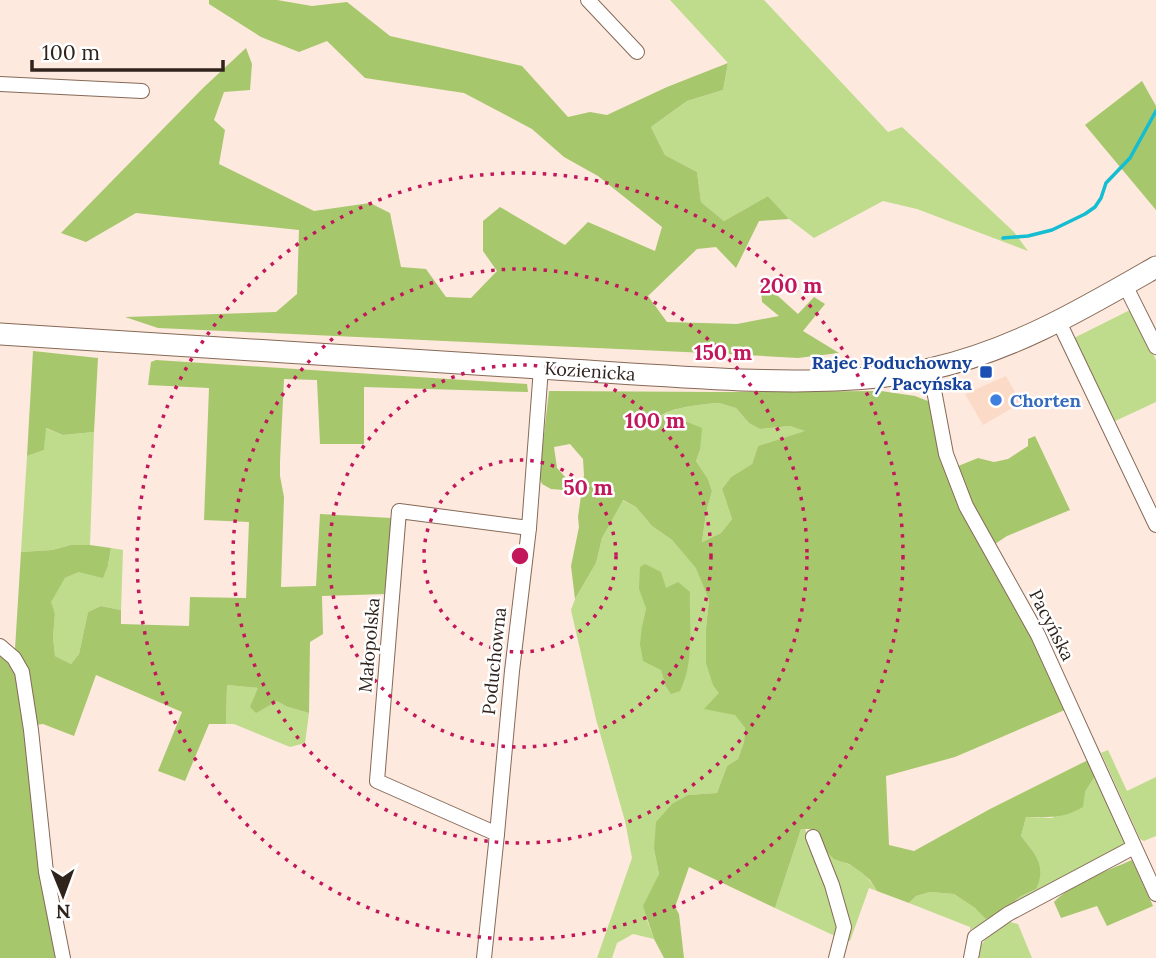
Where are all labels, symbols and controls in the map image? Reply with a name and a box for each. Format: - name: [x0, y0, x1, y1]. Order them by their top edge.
- scale bar: [32, 28, 222, 72]
- text: 100 m: [42, 39, 100, 66]
- text: 200 m: [760, 272, 822, 299]
- text: 150 m: [694, 339, 752, 366]
- place label: Rajec Poduchowny / Pacyńska: [812, 351, 973, 395]
- street label: Kozienicka: [544, 356, 636, 386]
- marker: Rajec Poduchowny / Pacyńska: [978, 364, 994, 380]
- place label: Chorten: [1010, 389, 1082, 412]
- marker: Chorten: [988, 392, 1004, 408]
- text: 100 m: [625, 407, 685, 434]
- text: 50 m: [563, 474, 613, 501]
- centre of rings: [508, 544, 532, 568]
- street label: Pacyńska: [1024, 585, 1080, 665]
- street label: Małopolska: [353, 597, 385, 693]
- street label: Poduchowna: [477, 606, 511, 716]
- north arrow: [28, 860, 98, 930]
- text: N: [55, 900, 71, 924]

